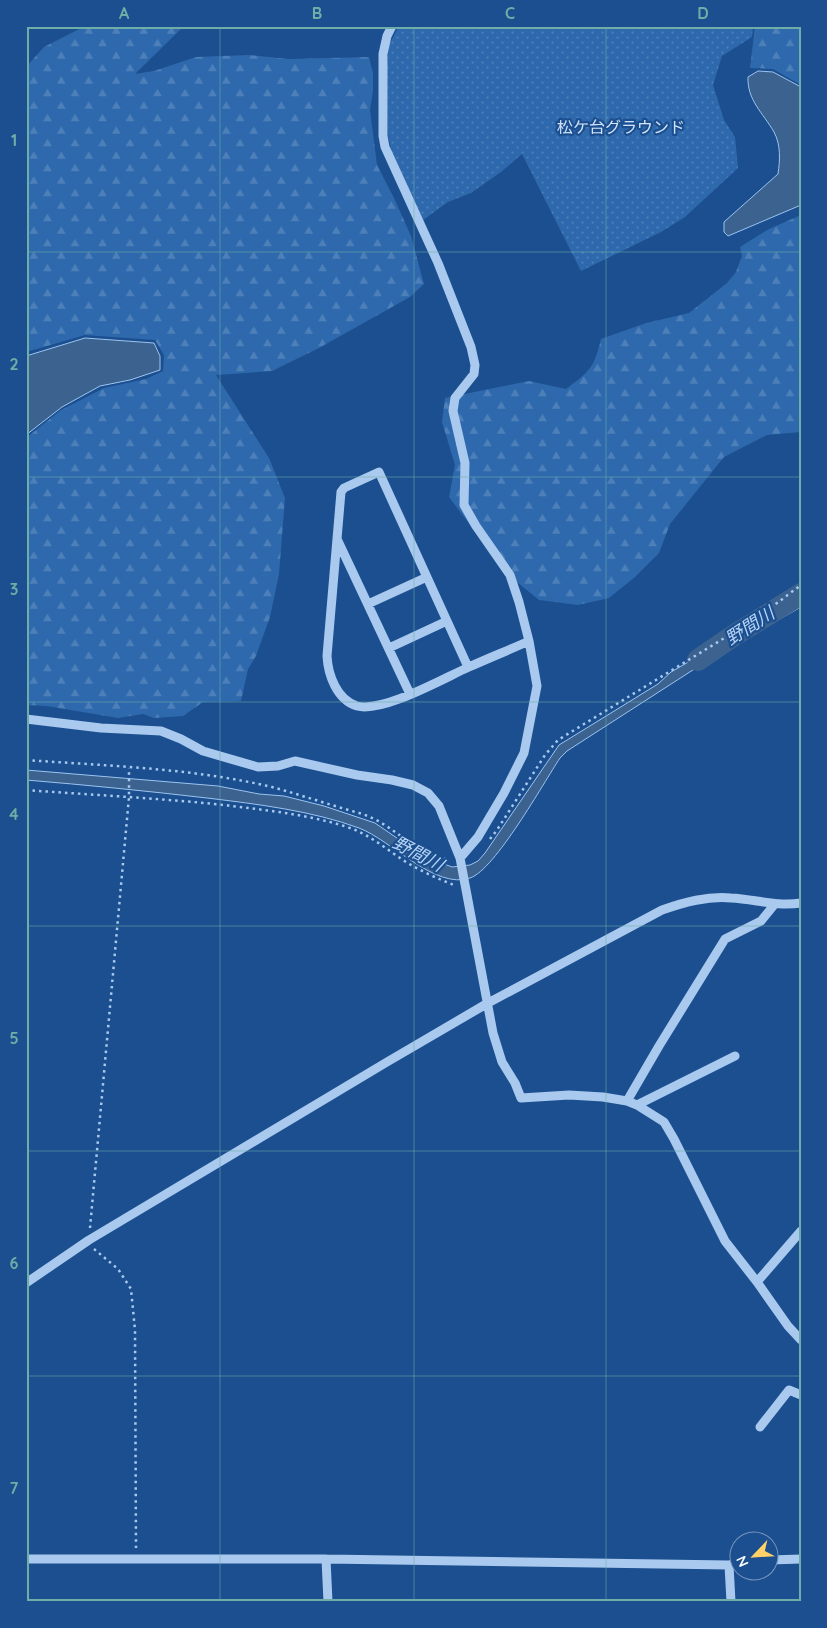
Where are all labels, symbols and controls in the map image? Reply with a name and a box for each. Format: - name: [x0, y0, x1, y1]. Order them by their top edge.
- text: A: [119, 3, 130, 23]
- text: B: [312, 3, 322, 23]
- text: C: [505, 3, 515, 23]
- text: D: [697, 3, 709, 23]
- park label: 松ケ台グラウンド: [557, 117, 685, 137]
- text: 1: [11, 130, 17, 150]
- text: 2: [9, 354, 19, 374]
- text: 3: [10, 579, 18, 599]
- water label: 野間川: [721, 600, 780, 650]
- text: 4: [9, 804, 19, 824]
- water label: 野間川: [389, 831, 449, 877]
- text: 5: [9, 1028, 19, 1048]
- text: 6: [10, 1253, 19, 1273]
- text: 7: [10, 1478, 19, 1498]
- north arrow: [730, 1530, 780, 1580]
- text: N: [732, 1553, 753, 1570]

